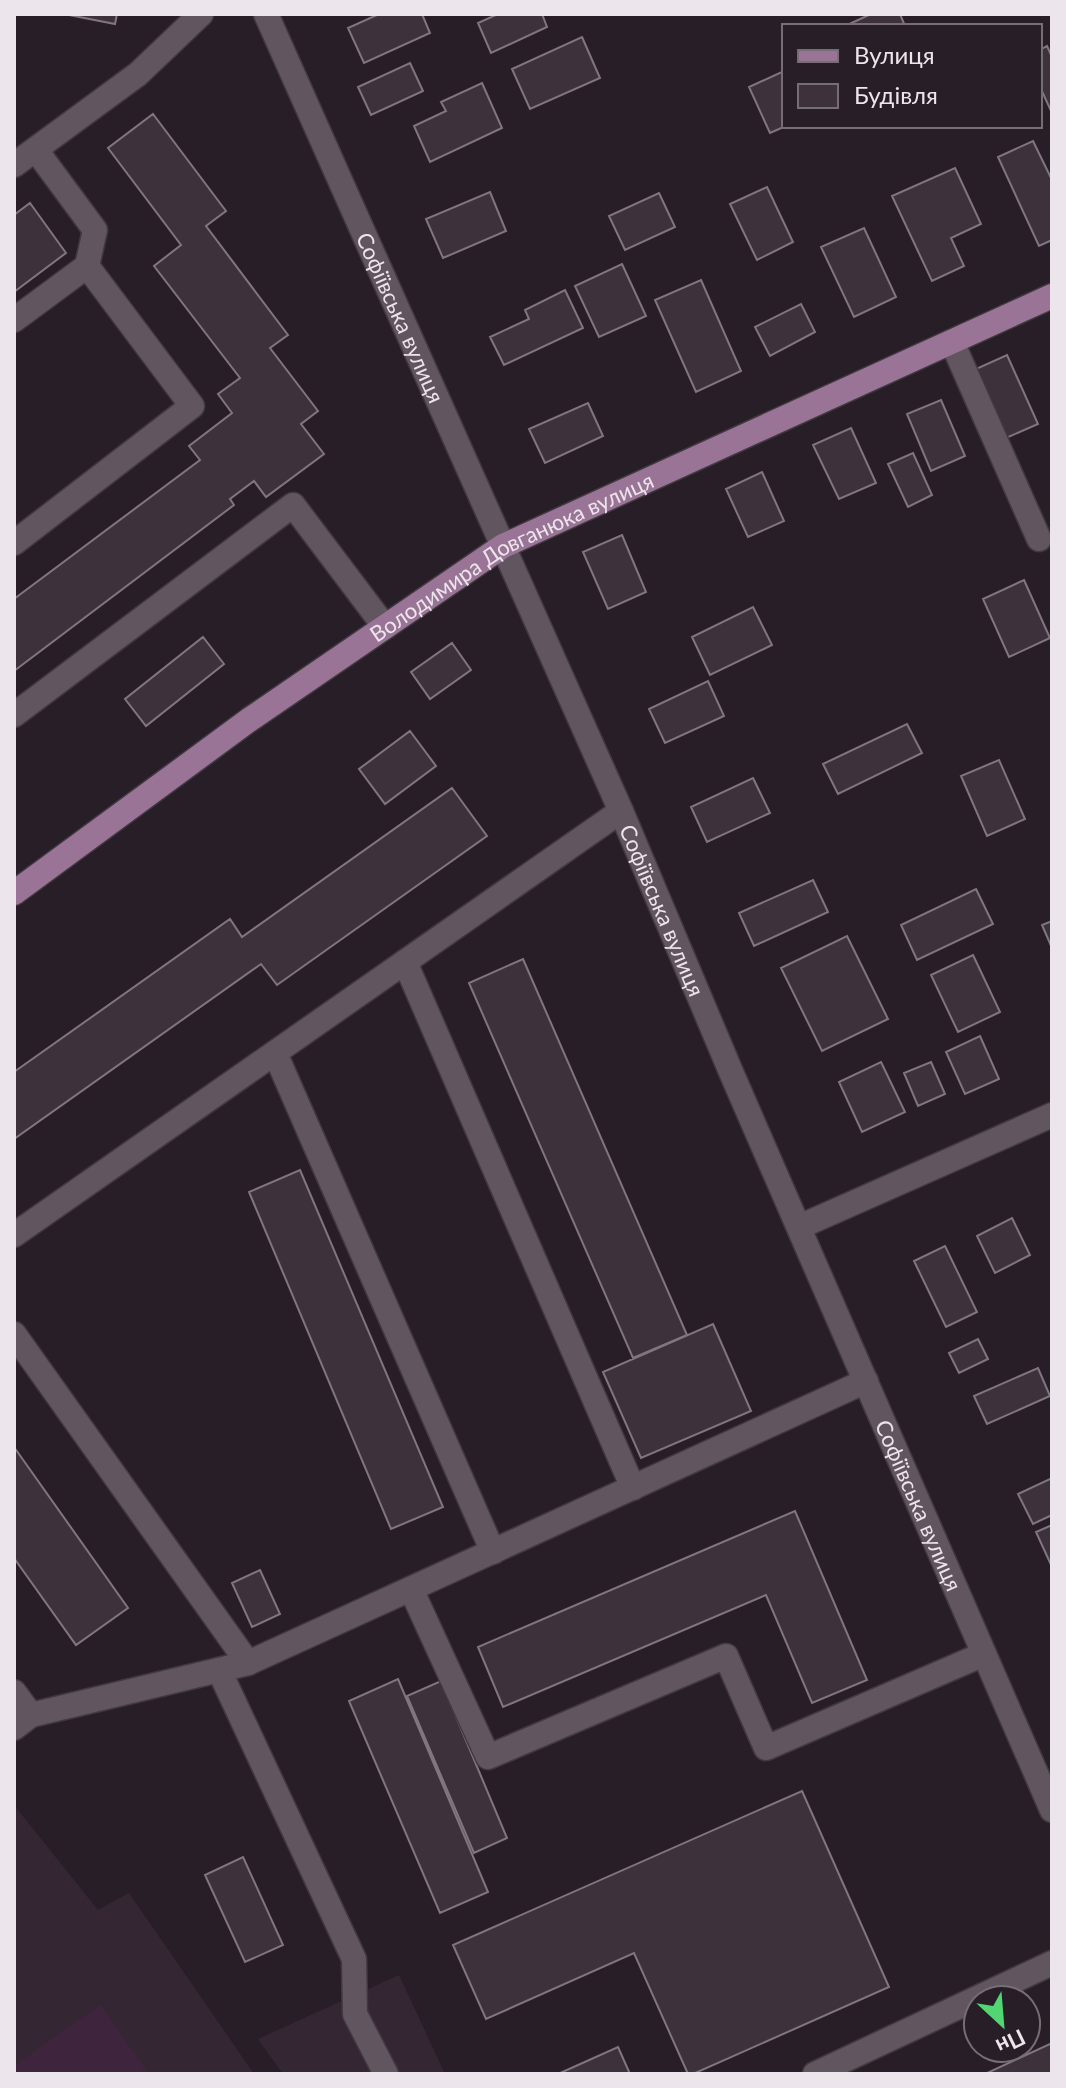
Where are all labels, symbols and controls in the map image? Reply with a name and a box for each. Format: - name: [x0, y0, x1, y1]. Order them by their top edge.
- legend: [782, 24, 1042, 128]
- text: Вулиця: [854, 40, 935, 69]
- text: Будівля: [854, 80, 938, 109]
- street label: Софіївська вулиця: [351, 228, 451, 407]
- street label: Володимира Довганюка вулиця: [364, 466, 658, 647]
- street label: Софіївська вулиця: [615, 820, 711, 1000]
- street label: Софіївська вулиця: [870, 1415, 968, 1595]
- north arrow: [962, 1984, 1042, 2064]
- text: Пн: [992, 2024, 1030, 2061]

